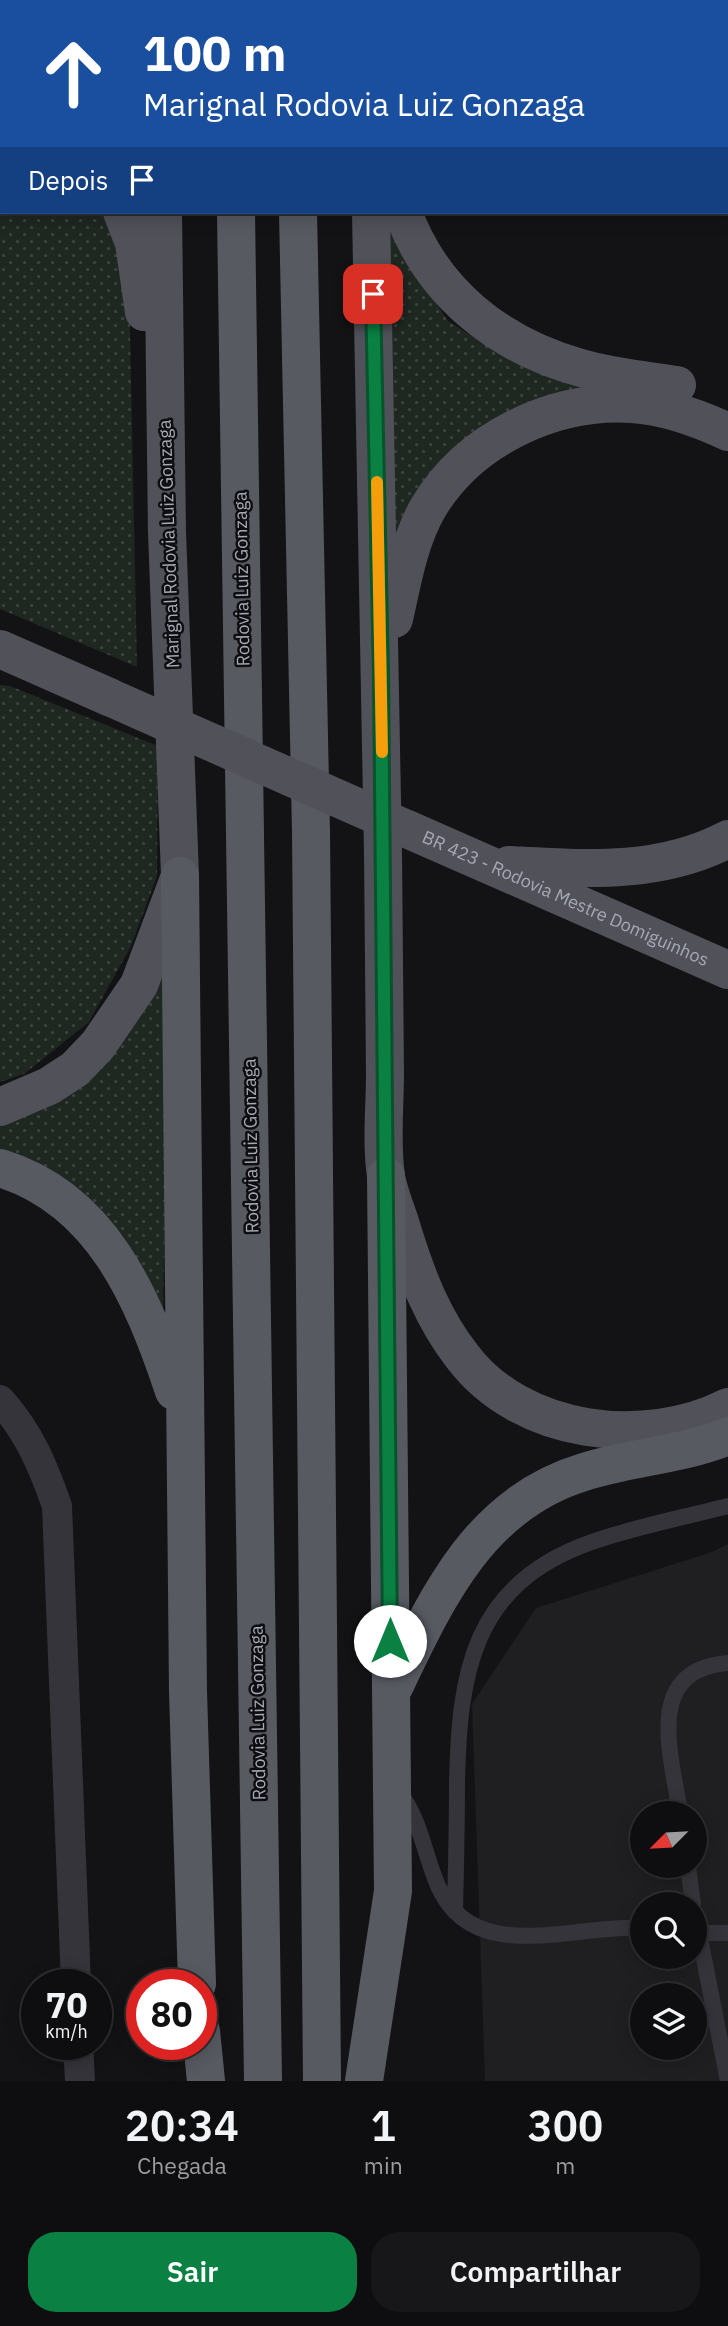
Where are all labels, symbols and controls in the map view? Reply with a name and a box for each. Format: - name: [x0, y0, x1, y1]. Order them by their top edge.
- text: 100 m: [143, 21, 287, 84]
- icon: ahead: [28, 28, 119, 119]
- text: Marignal Rodovia Luiz Gonzaga: [143, 83, 585, 125]
- icon: arrive: [123, 161, 161, 199]
- text: Depois: [28, 163, 109, 197]
- pin: [343, 264, 403, 324]
- icon: arrive: [354, 275, 392, 313]
- street label: Marignal Rodovia Luiz Gonzaga: [153, 419, 184, 669]
- street label: Rodovia Luiz Gonzaga: [228, 491, 255, 667]
- street label: BR 423 - Rodovia Mestre Domiguinhos: [419, 825, 712, 971]
- street label: Rodovia Luiz Gonzaga: [237, 1058, 264, 1234]
- position arrow: [353, 1604, 427, 1678]
- street label: Rodovia Luiz Gonzaga: [244, 1625, 271, 1801]
- north arrow: [630, 1801, 707, 1878]
- map controls: [630, 1801, 707, 2060]
- button: search: [630, 1892, 707, 1969]
- speed limit sign: 80: [126, 1969, 217, 2060]
- text: 70: [45, 1982, 88, 2028]
- button: layers: [630, 1983, 707, 2060]
- text: km/h: [45, 2020, 88, 2043]
- text: 20:34: [125, 2098, 239, 2153]
- text: 1: [371, 2098, 396, 2153]
- text: 300: [528, 2098, 603, 2153]
- text: Chegada: [137, 2150, 227, 2180]
- text: min: [364, 2150, 403, 2180]
- text: m: [555, 2150, 575, 2180]
- button: Sair: [28, 2232, 357, 2312]
- button: Compartilhar: [371, 2232, 700, 2312]

